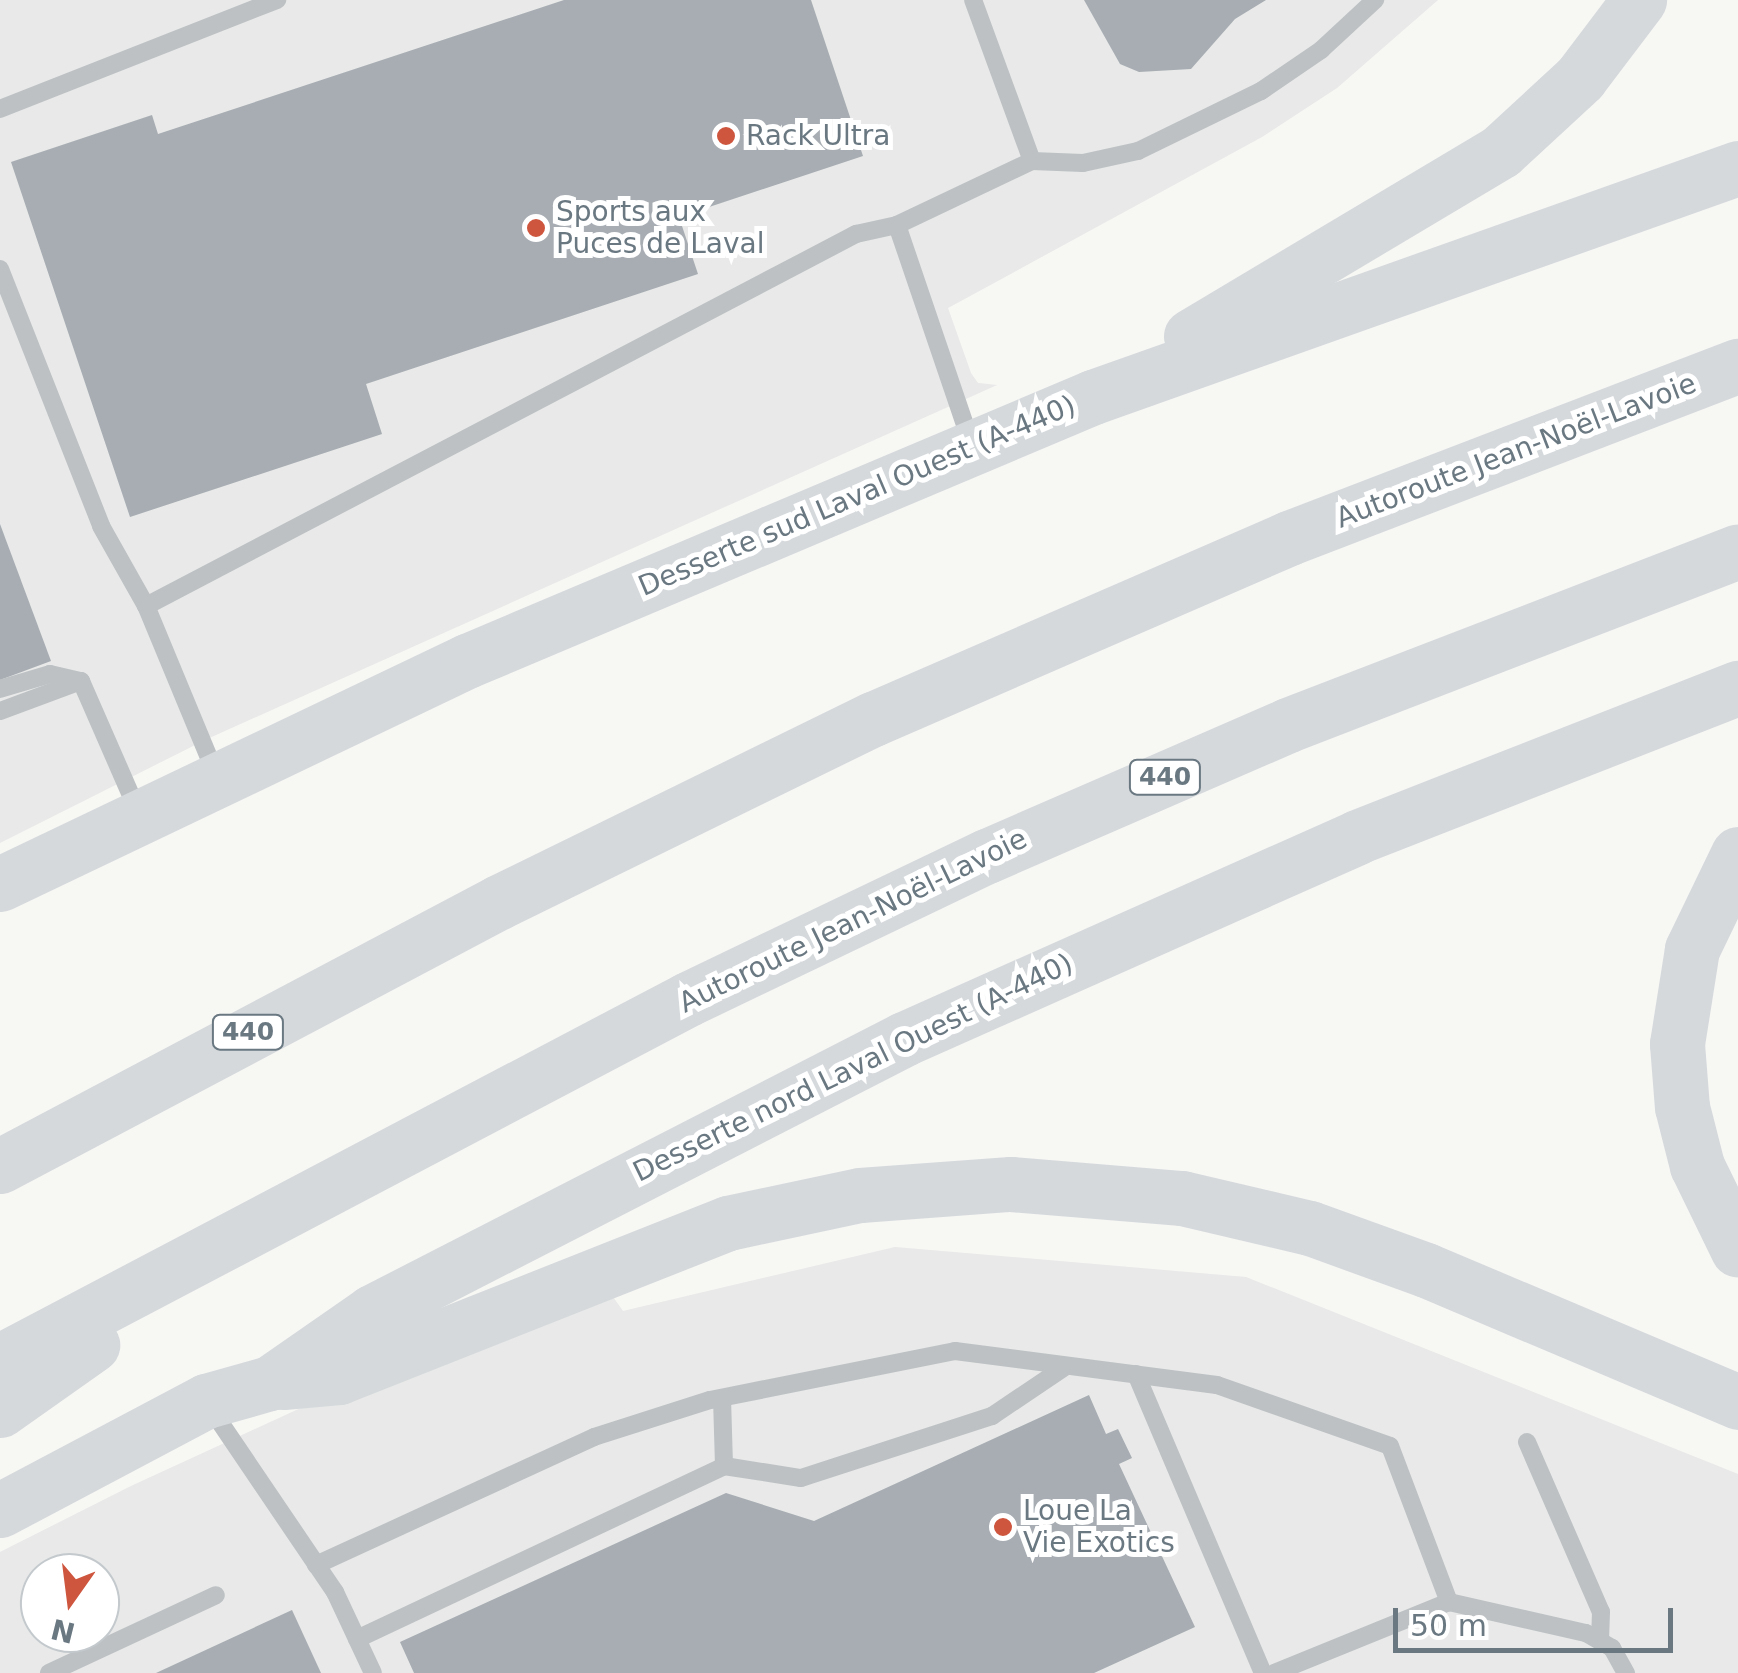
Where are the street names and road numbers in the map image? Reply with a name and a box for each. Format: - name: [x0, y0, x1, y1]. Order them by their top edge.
- street label: Autoroute Jean-Noël-Lavoie: [1331, 367, 1701, 535]
- street label: Desserte sud Laval Ouest (A-440): [633, 388, 1081, 604]
- road number: 440: [1128, 757, 1202, 797]
- street label: Autoroute Jean-Noël-Lavoie: [674, 822, 1032, 1020]
- street label: Desserte nord Laval Ouest (A-440): [628, 947, 1078, 1189]
- road number: 440: [210, 1012, 286, 1052]

